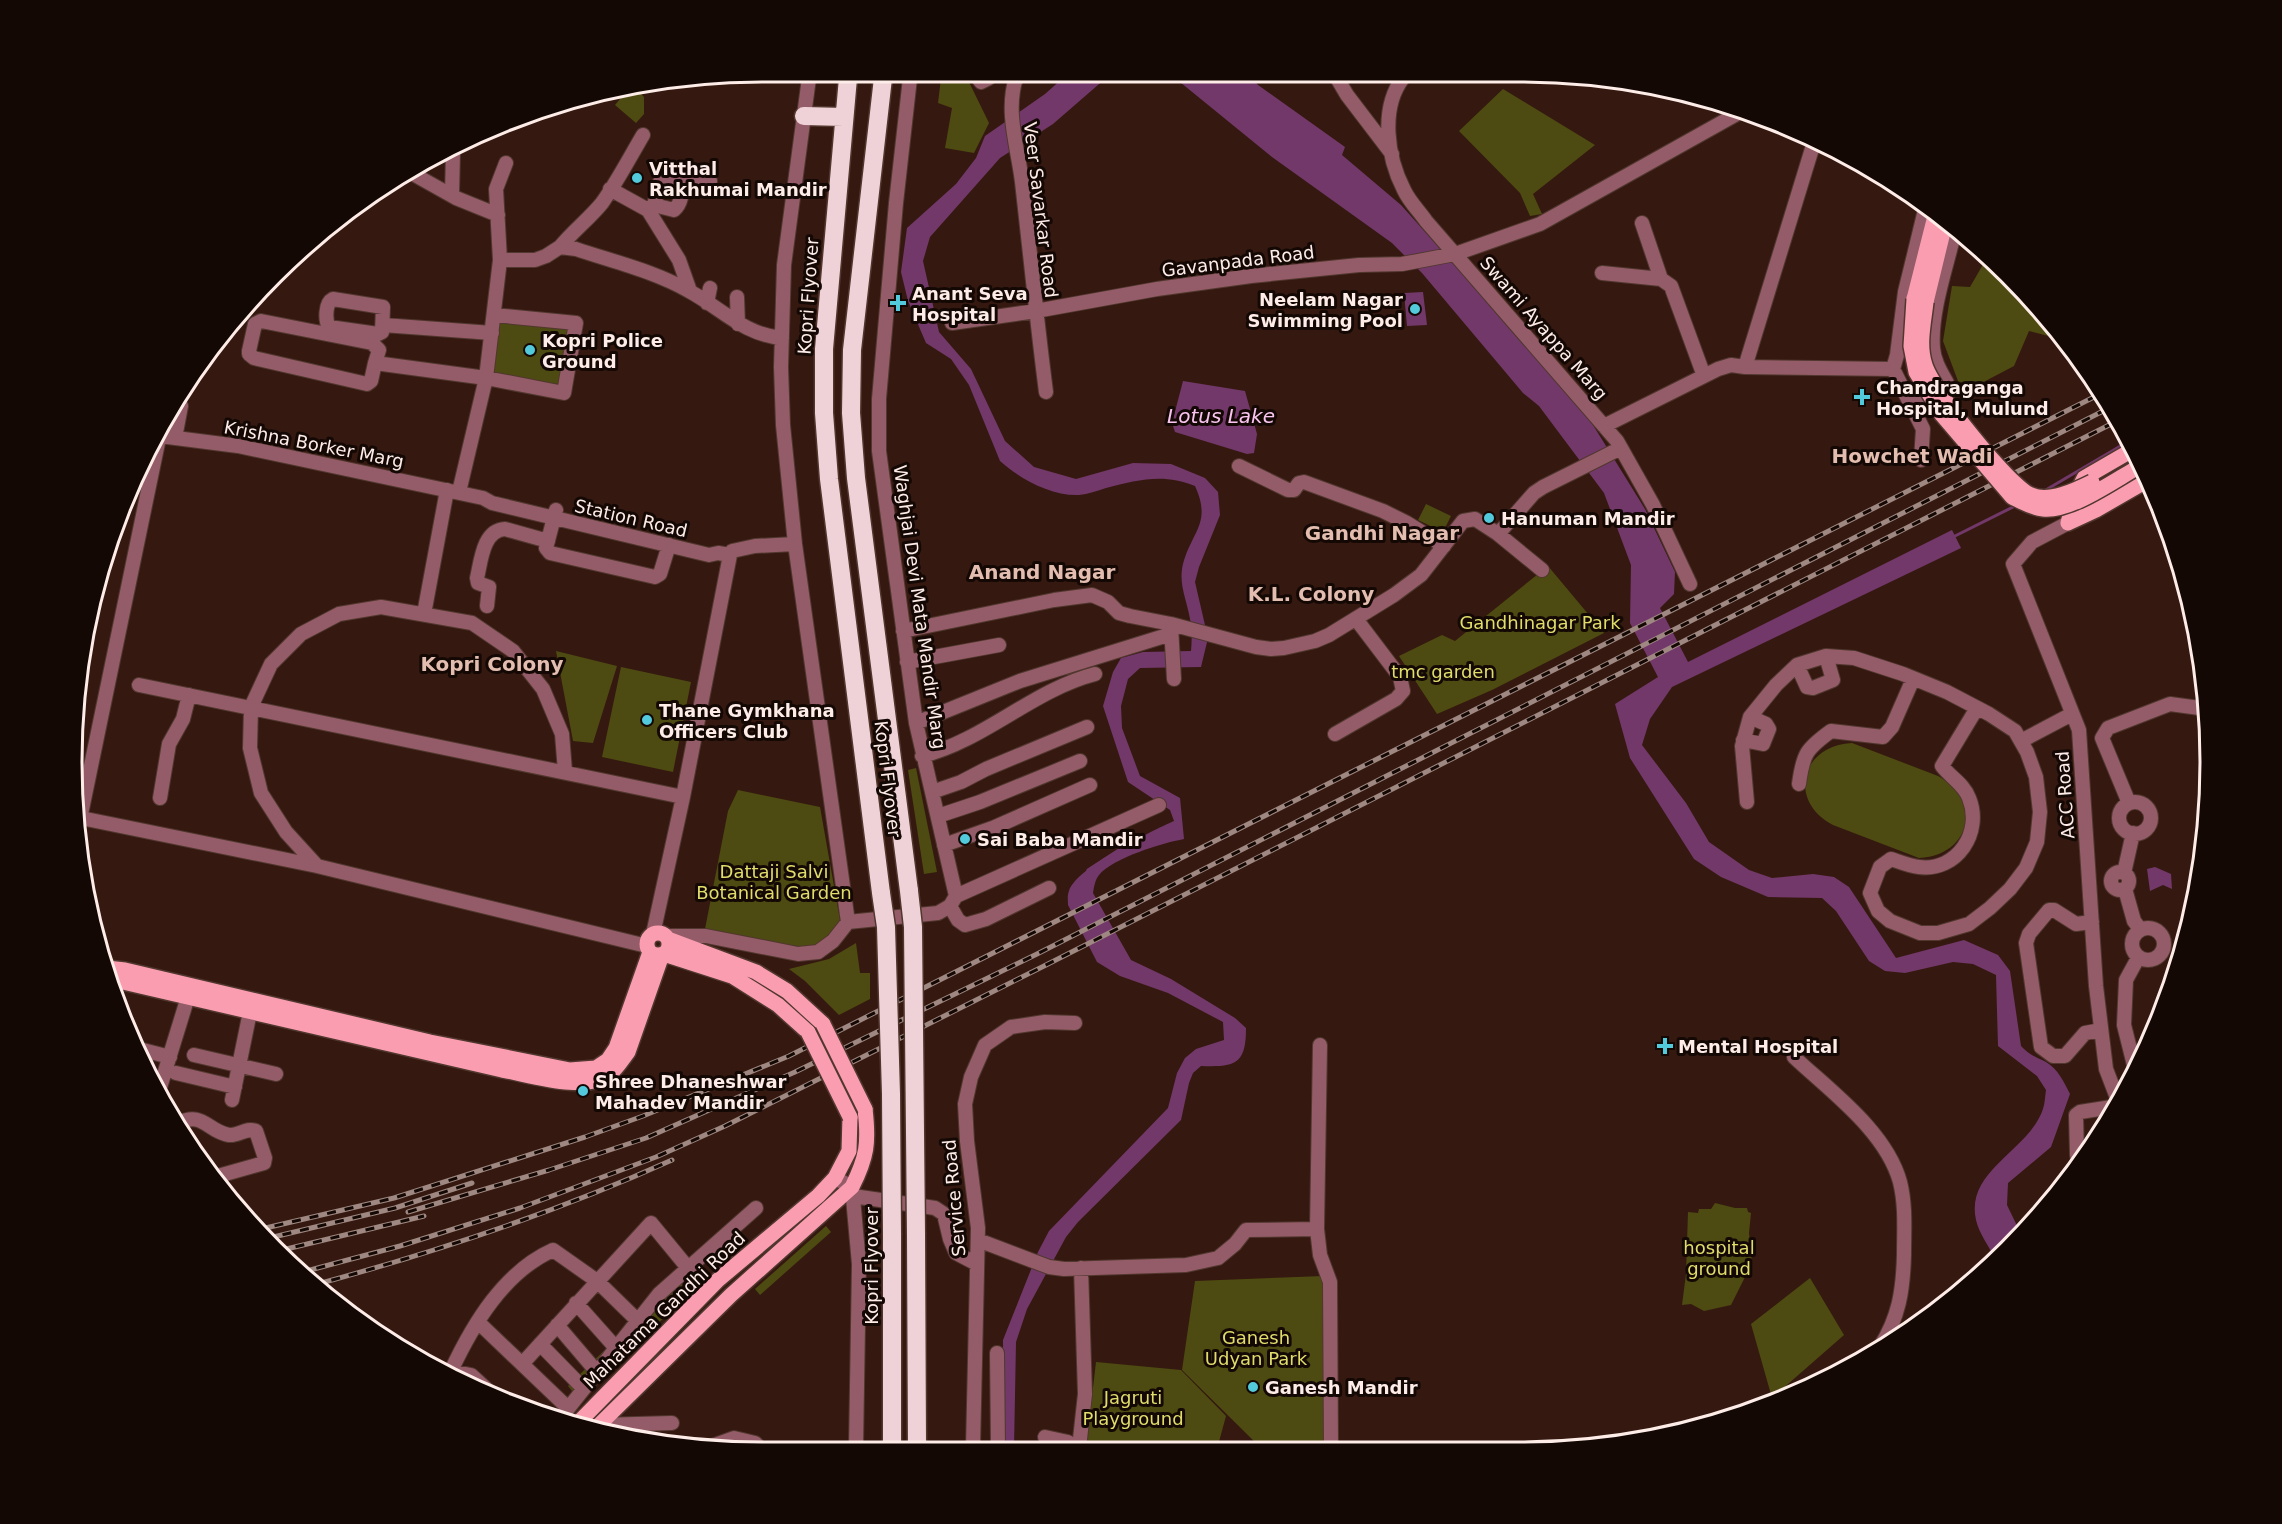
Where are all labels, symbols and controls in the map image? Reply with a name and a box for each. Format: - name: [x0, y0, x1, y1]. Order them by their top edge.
- street label: Veer Savarkar Road: [1020, 121, 1062, 299]
- place label: Vitthal Rakhumai Mandir: [649, 158, 827, 200]
- marker: Vitthal Rakhumai Mandir: [630, 171, 644, 185]
- street label: Kopri Flyover: [793, 236, 823, 355]
- street label: Gavanpada Road: [1160, 241, 1316, 281]
- street label: Swami Ayappa Marg: [1476, 252, 1612, 404]
- place label: Anant Seva Hospital: [912, 283, 1028, 325]
- place label: Neelam Nagar Swimming Pool: [1247, 289, 1403, 331]
- marker: Anant Seva Hospital: [889, 294, 907, 312]
- marker: Neelam Nagar Swimming Pool: [1408, 302, 1422, 316]
- place label: Kopri Police Ground: [542, 330, 663, 372]
- marker: Kopri Police Ground: [523, 343, 537, 357]
- place label: Chandraganga Hospital, Mulund: [1876, 377, 2049, 419]
- marker: Chandraganga Hospital, Mulund: [1853, 388, 1871, 406]
- water label: Lotus Lake: [1167, 404, 1275, 428]
- street label: Krishna Borker Marg: [222, 416, 406, 472]
- district label: Howchet Wadi: [1831, 444, 1993, 468]
- street label: Waghjai Devi Mata Mandir Marg: [890, 464, 950, 750]
- street label: Station Road: [573, 495, 689, 541]
- place label: Hanuman Mandir: [1501, 508, 1675, 529]
- marker: Hanuman Mandir: [1482, 511, 1496, 525]
- district label: Gandhi Nagar: [1305, 521, 1459, 545]
- district label: Anand Nagar: [969, 560, 1115, 584]
- district label: K.L. Colony: [1248, 582, 1374, 606]
- park label: Gandhinagar Park: [1459, 612, 1621, 633]
- district label: Kopri Colony: [420, 652, 564, 676]
- park label: tmc garden: [1391, 661, 1495, 682]
- place label: Thane Gymkhana Officers Club: [659, 700, 835, 742]
- marker: Thane Gymkhana Officers Club: [640, 713, 654, 727]
- street label: Kopri Flyover: [870, 719, 906, 839]
- street label: ACC Road: [2051, 750, 2079, 840]
- place label: Sai Baba Mandir: [977, 829, 1143, 850]
- marker: Sai Baba Mandir: [958, 832, 972, 846]
- park label: Dattaji Salvi Botanical Garden: [696, 861, 852, 903]
- place label: Mental Hospital: [1678, 1036, 1838, 1057]
- marker: Mental Hospital: [1656, 1037, 1674, 1055]
- place label: Shree Dhaneshwar Mahadev Mandir: [595, 1071, 787, 1113]
- marker: Shree Dhaneshwar Mahadev Mandir: [576, 1084, 590, 1098]
- street label: Service Road: [938, 1139, 970, 1257]
- street label: Kopri Flyover: [861, 1207, 882, 1325]
- street label: Mahatama Gandhi Road: [579, 1227, 749, 1393]
- park label: hospital ground: [1683, 1237, 1755, 1279]
- park label: Ganesh Udyan Park: [1205, 1327, 1308, 1369]
- place label: Ganesh Mandir: [1265, 1377, 1418, 1398]
- marker: Ganesh Mandir: [1246, 1380, 1260, 1394]
- park label: Jagruti Playground: [1082, 1387, 1184, 1429]

